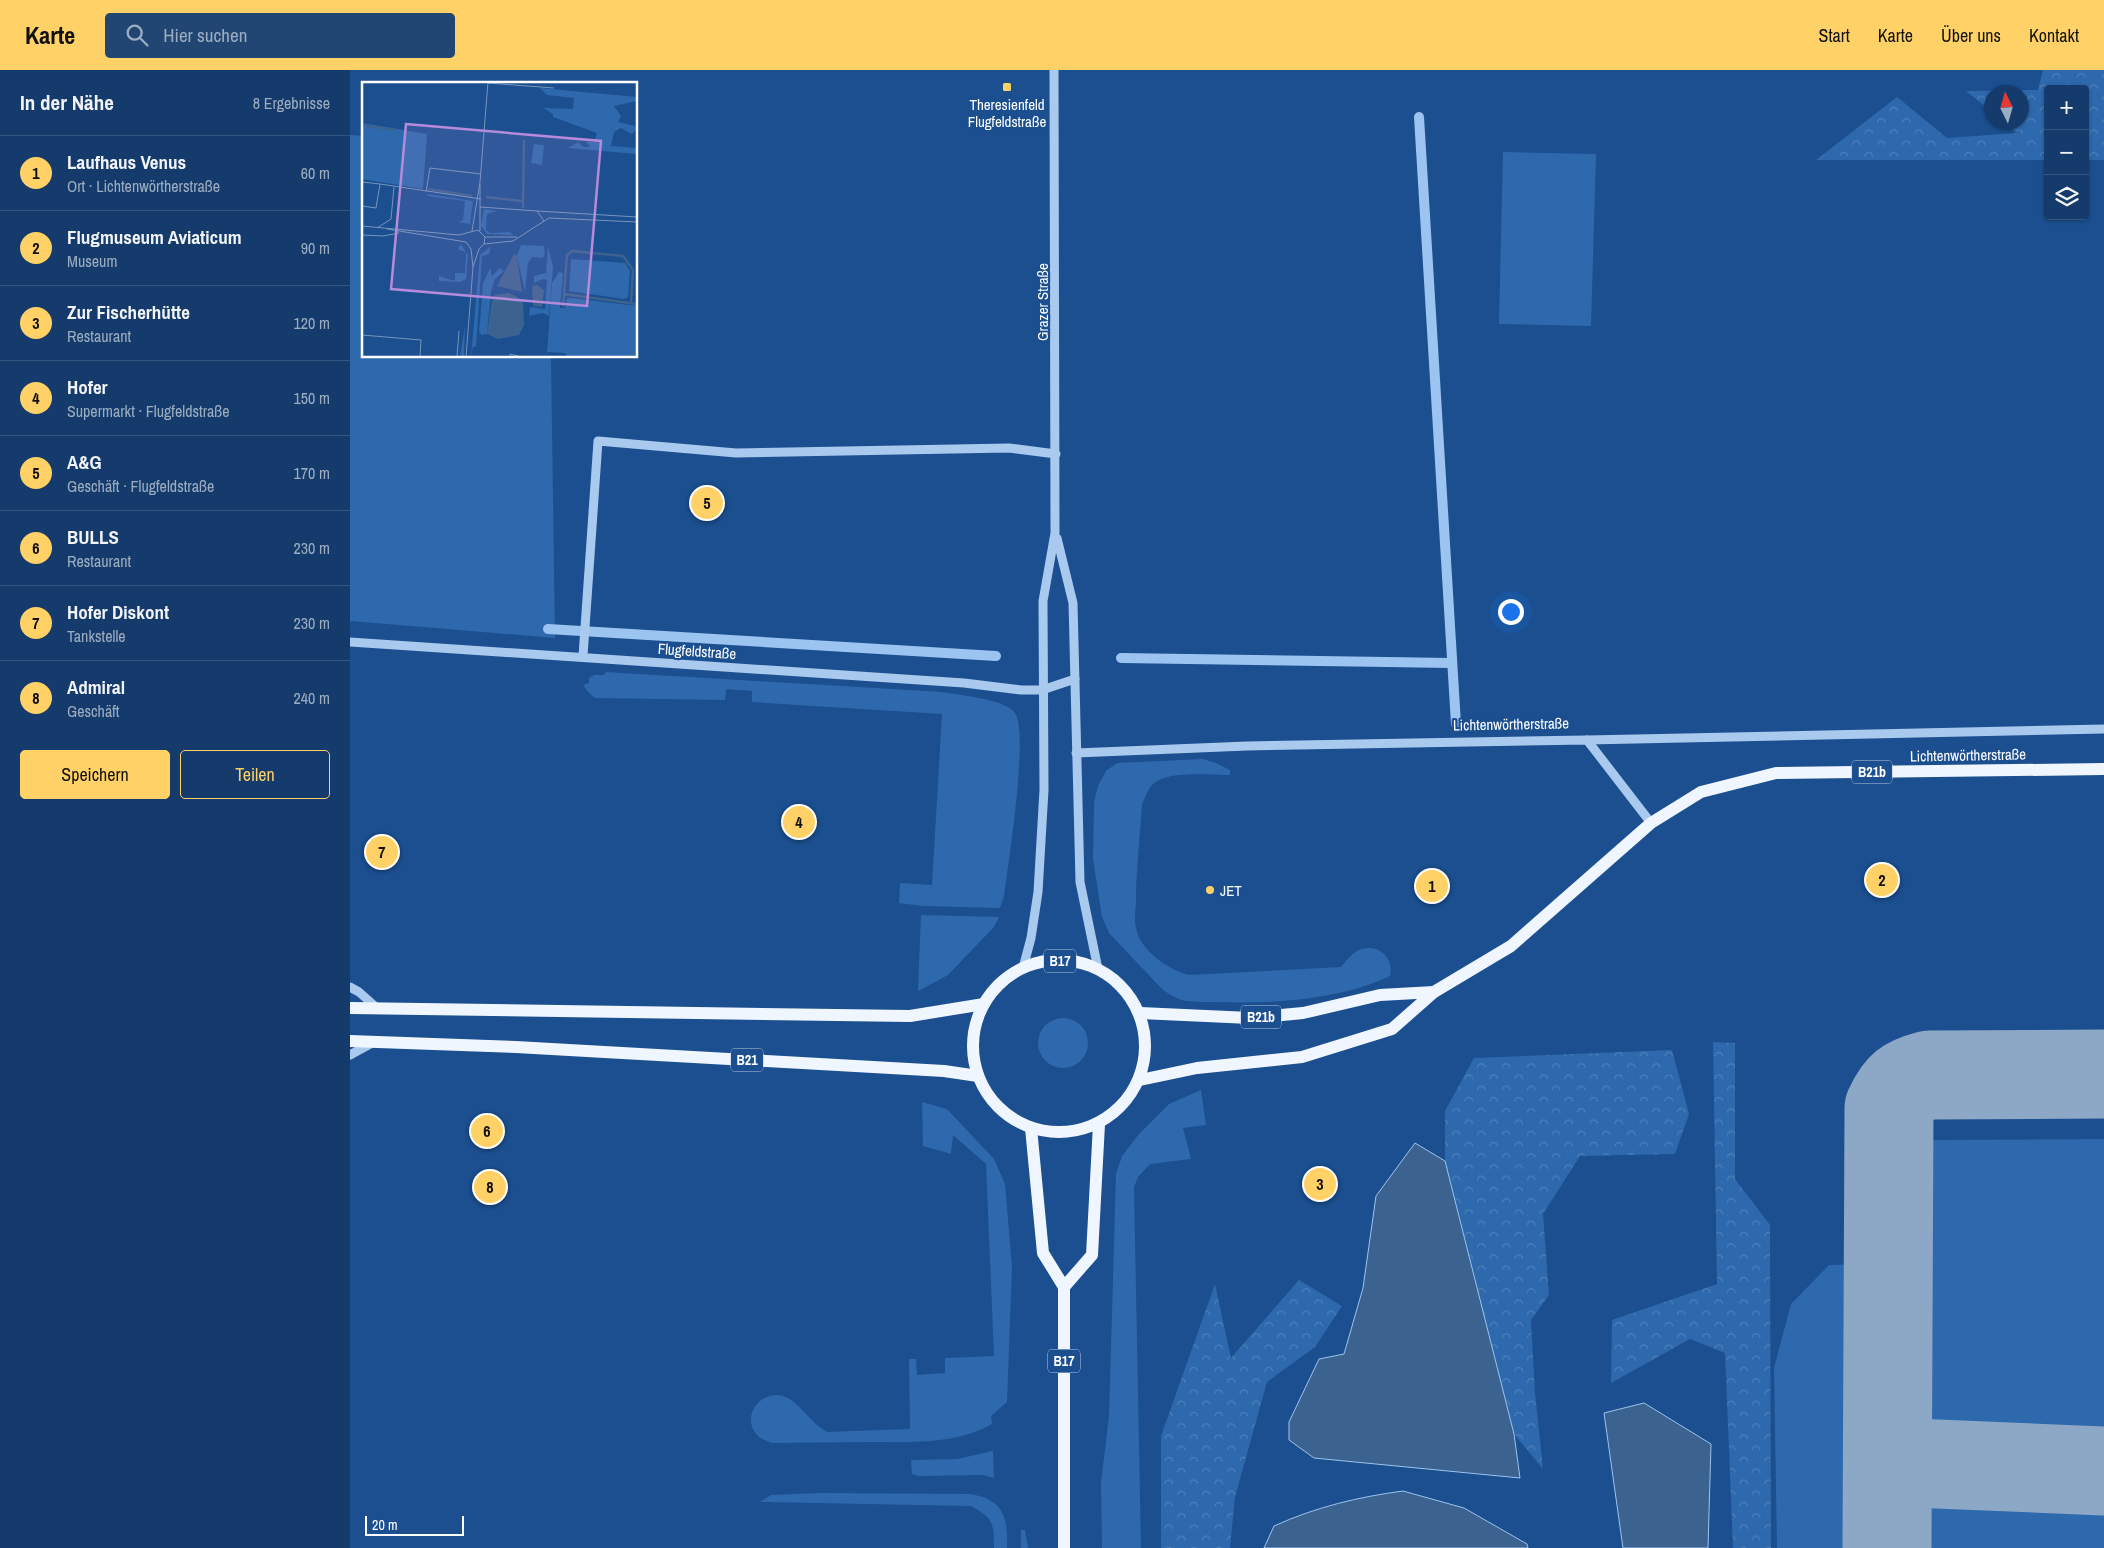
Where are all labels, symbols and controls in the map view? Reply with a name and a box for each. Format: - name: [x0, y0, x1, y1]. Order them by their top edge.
- search box: [105, 13, 455, 58]
- text: Karte: [25, 19, 75, 51]
- icon: search: [123, 21, 151, 49]
- text: Hier suchen: [163, 22, 247, 48]
- text: Start: [1819, 23, 1850, 48]
- text: Karte: [1878, 23, 1913, 48]
- text: Über uns: [1941, 23, 2001, 48]
- text: Kontakt: [2029, 23, 2079, 48]
- marker: Theresienfeld Flugfeldstraße: [1001, 81, 1013, 93]
- inset map: [362, 82, 638, 358]
- north arrow: [1984, 85, 2029, 130]
- map controls: [2044, 85, 2089, 220]
- button: +: [2044, 85, 2089, 130]
- text: In der Nähe: [20, 88, 114, 117]
- text: 8 Ergebnisse: [253, 92, 330, 114]
- place label: Theresienfeld Flugfeldstraße: [968, 94, 1046, 132]
- button: −: [2044, 130, 2089, 175]
- text: Laufhaus Venus: [67, 149, 186, 175]
- text: 1: [32, 162, 40, 184]
- text: 60 m: [301, 162, 330, 184]
- text: Ort · Lichtenwörtherstraße: [67, 175, 220, 197]
- button: layers: [2044, 175, 2089, 220]
- text: Flugmuseum Aviaticum: [67, 224, 242, 250]
- text: 2: [32, 237, 40, 259]
- text: 90 m: [301, 237, 330, 259]
- text: Museum: [67, 250, 117, 272]
- street label: Grazer Straße: [1032, 263, 1053, 341]
- text: Zur Fischerhütte: [67, 299, 190, 325]
- text: 3: [32, 312, 40, 334]
- text: 120 m: [294, 312, 330, 334]
- text: Restaurant: [67, 325, 131, 347]
- text: Hofer: [67, 374, 108, 400]
- text: 4: [32, 387, 40, 409]
- text: 150 m: [294, 387, 330, 409]
- text: Supermarkt · Flugfeldstraße: [67, 400, 230, 422]
- text: A&G: [67, 449, 102, 475]
- text: 5: [32, 462, 40, 484]
- text: 170 m: [294, 462, 330, 484]
- text: Geschäft · Flugfeldstraße: [67, 475, 214, 497]
- pin: 5: [691, 484, 723, 522]
- text: BULLS: [67, 524, 119, 550]
- text: 6: [32, 537, 40, 559]
- text: 230 m: [294, 537, 330, 559]
- text: Restaurant: [67, 550, 131, 572]
- text: Hofer Diskont: [67, 599, 169, 625]
- your location: [1498, 599, 1524, 625]
- text: 7: [32, 612, 40, 634]
- text: 230 m: [294, 612, 330, 634]
- text: Tankstelle: [67, 625, 126, 647]
- street label: Flugfeldstraße: [657, 638, 737, 664]
- text: Admiral: [67, 674, 125, 700]
- text: 8: [32, 687, 40, 709]
- text: 240 m: [294, 687, 330, 709]
- text: Geschäft: [67, 700, 120, 722]
- street label: Lichtenwörtherstraße: [1453, 712, 1569, 736]
- street label: Lichtenwörtherstraße: [1910, 743, 2026, 767]
- button: Speichern: [20, 750, 170, 799]
- button: Teilen: [180, 750, 330, 799]
- road number: B21b: [1852, 760, 1892, 784]
- pin: 4: [783, 803, 815, 841]
- pin: 7: [366, 833, 398, 871]
- pin: 2: [1866, 861, 1898, 899]
- pin: 1: [1416, 867, 1448, 905]
- place label: JET: [1220, 880, 1242, 901]
- marker: JET: [1204, 884, 1216, 896]
- road number: B17: [1044, 949, 1076, 972]
- road number: B21b: [1241, 1006, 1281, 1029]
- road number: B21: [731, 1048, 763, 1072]
- pin: 6: [471, 1112, 503, 1150]
- pin: 3: [1304, 1165, 1336, 1203]
- pin: 8: [474, 1168, 506, 1206]
- road number: B17: [1048, 1350, 1080, 1372]
- scale bar: [365, 1513, 464, 1536]
- text: 20 m: [372, 1516, 398, 1534]

